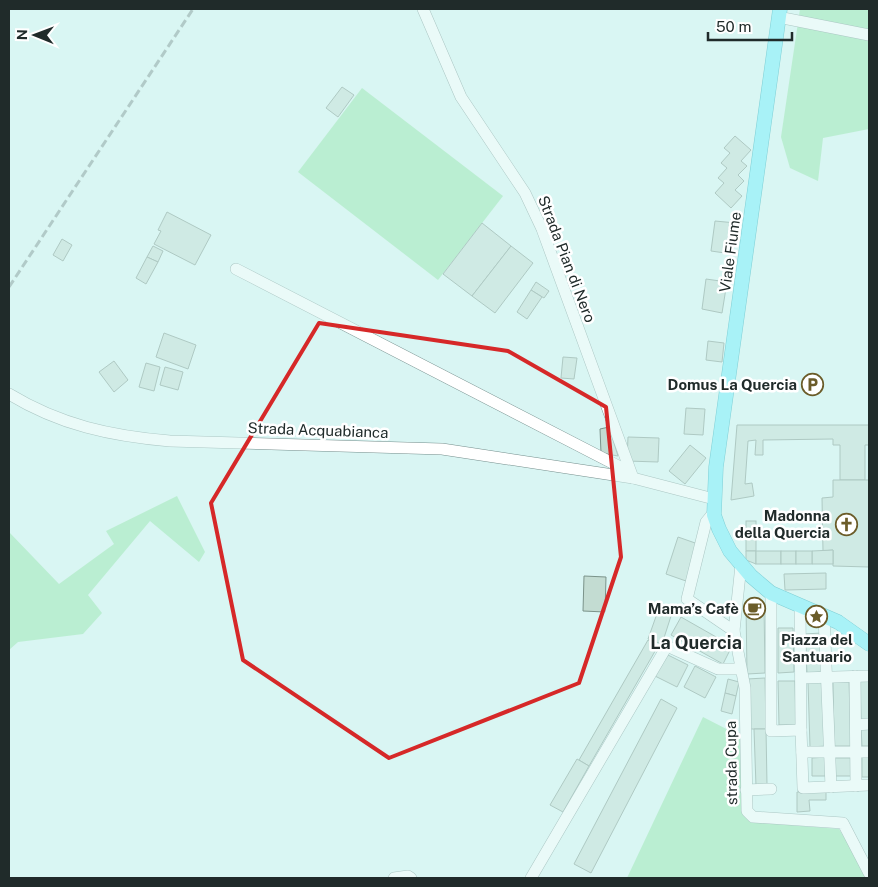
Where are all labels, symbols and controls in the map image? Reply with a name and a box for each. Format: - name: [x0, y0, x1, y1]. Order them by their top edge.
- north arrow: [10, 10, 60, 60]
- scale bar: [708, 10, 792, 42]
- text: 50 m: [716, 18, 751, 35]
- text: N: [14, 29, 30, 40]
- street label: Strada Pian di Nero: [535, 193, 599, 325]
- street label: Viale Fiume: [716, 211, 744, 293]
- parking icon: Domus La Quercia: [801, 372, 825, 396]
- place label: Domus La Quercia: [668, 376, 797, 393]
- street label: Strada Acquabianca: [247, 419, 389, 441]
- place label: Madonna della Quercia: [735, 507, 830, 541]
- church icon: Madonna della Quercia: [834, 512, 858, 536]
- cafe icon: Mama’s Cafè: [743, 596, 767, 620]
- place label: Mama’s Cafè: [648, 600, 739, 617]
- place icon: Piazza del Santuario: [805, 604, 829, 628]
- place label: Piazza del Santuario: [781, 631, 853, 665]
- district label: La Quercia: [650, 632, 742, 653]
- street label: strada Cupa: [722, 721, 740, 805]

